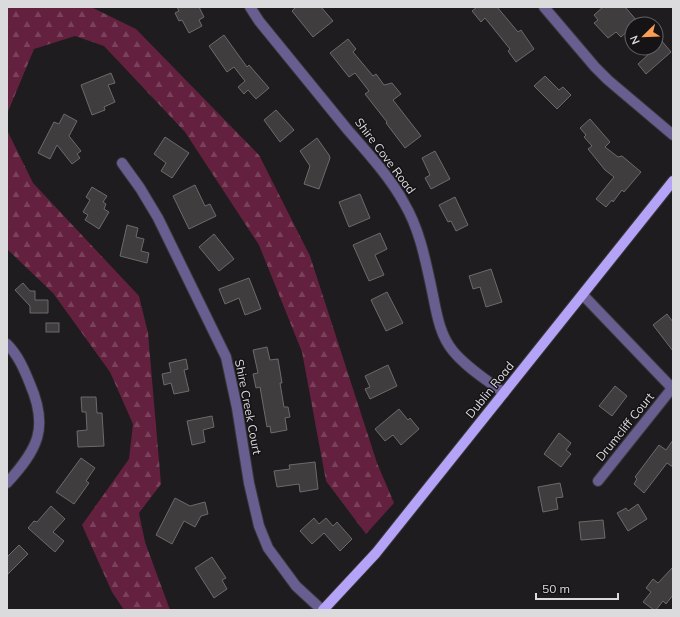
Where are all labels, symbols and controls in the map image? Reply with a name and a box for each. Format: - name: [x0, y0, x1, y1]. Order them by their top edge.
- north arrow: [624, 16, 664, 56]
- text: N: [627, 33, 643, 46]
- street label: Shire Cove Road: [352, 115, 419, 197]
- street label: Shire Creek Court: [232, 358, 265, 456]
- street label: Dublin Road: [462, 358, 517, 421]
- street label: Drumcliff Court: [592, 389, 657, 464]
- scale bar: [536, 575, 618, 601]
- text: 50 m: [542, 581, 570, 596]

